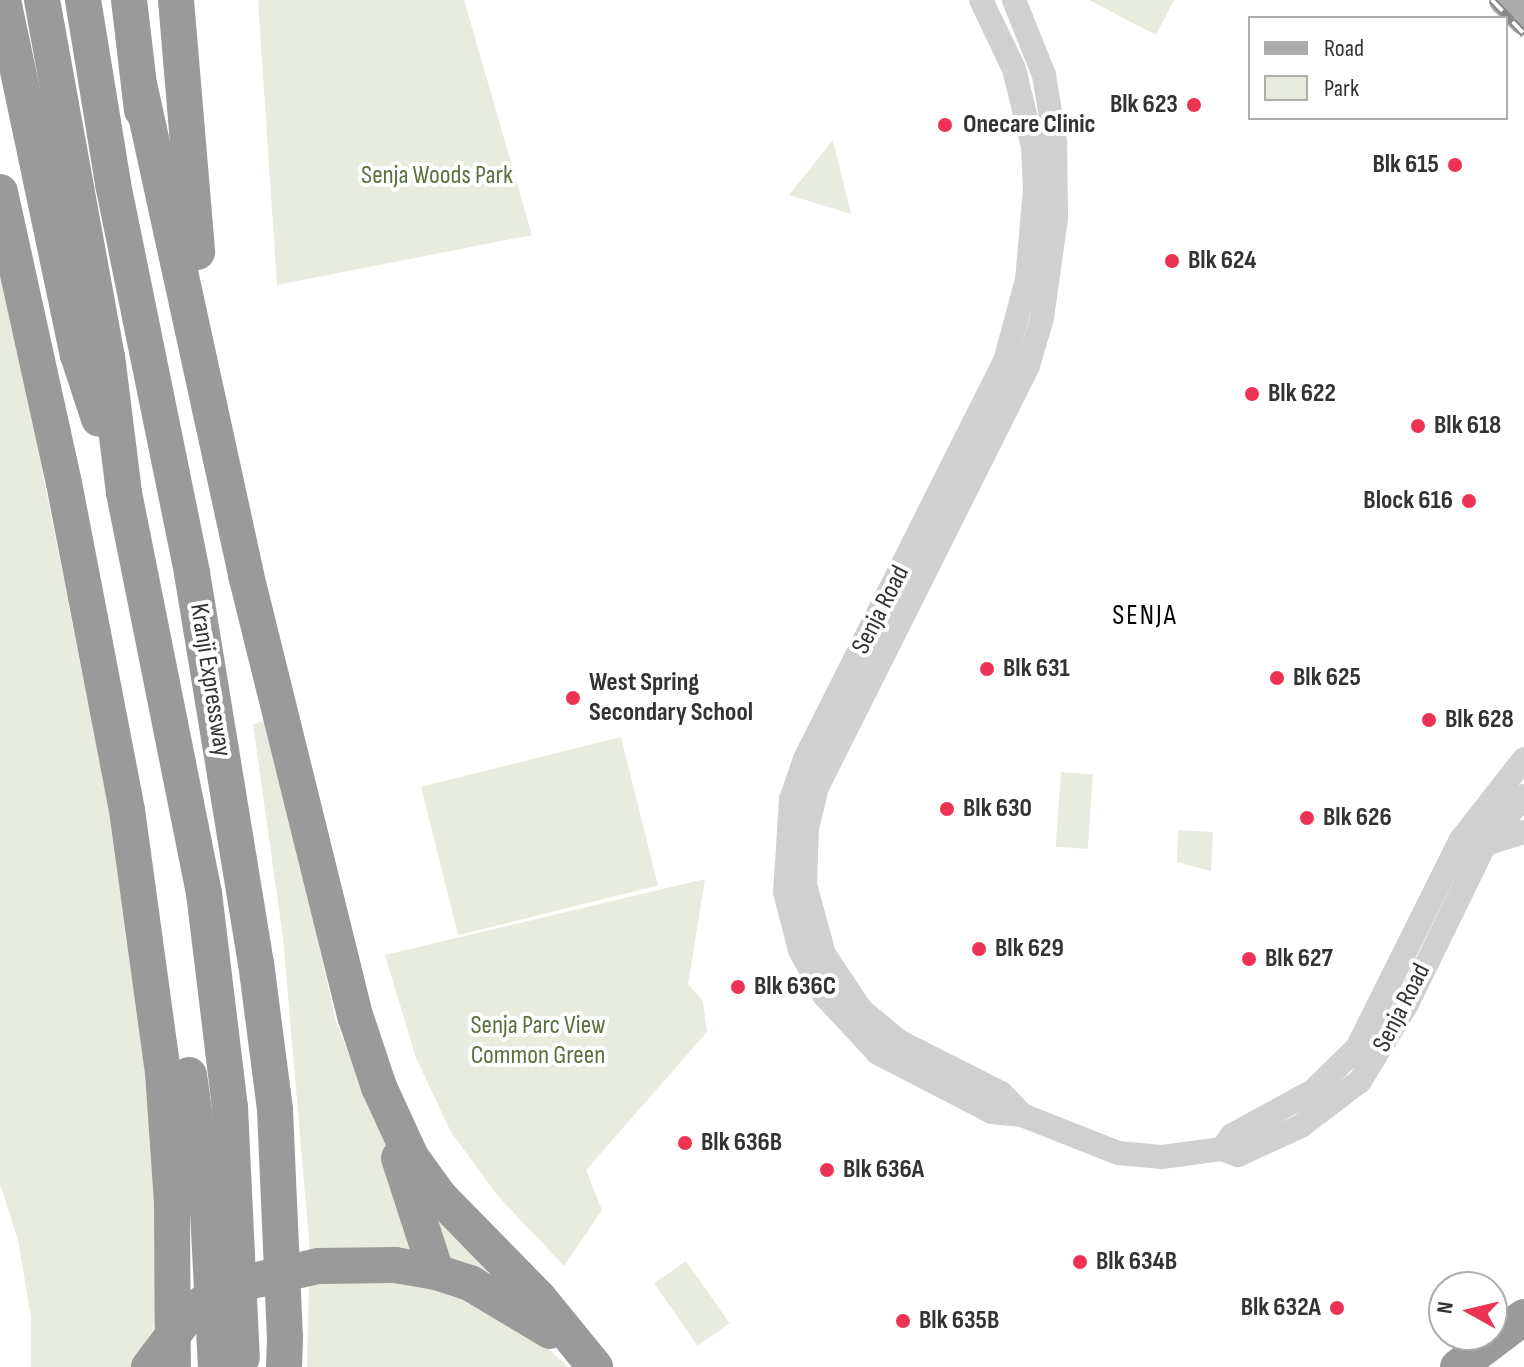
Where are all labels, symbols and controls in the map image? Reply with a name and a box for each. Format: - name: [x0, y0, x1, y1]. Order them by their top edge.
- legend: [1248, 16, 1508, 120]
- text: Road: [1324, 34, 1364, 63]
- text: Park: [1324, 74, 1359, 103]
- place label: Blk 623: [1110, 89, 1178, 121]
- marker: Blk 623: [1185, 96, 1203, 114]
- place label: Onecare Clinic: [963, 109, 1096, 141]
- marker: Onecare Clinic: [934, 114, 956, 136]
- place label: Blk 615: [1372, 149, 1439, 181]
- marker: Blk 615: [1446, 156, 1464, 174]
- park label: Senja Woods Park: [361, 160, 513, 192]
- place label: Blk 624: [1188, 245, 1256, 277]
- marker: Blk 624: [1163, 252, 1181, 270]
- place label: Blk 622: [1268, 378, 1336, 410]
- marker: Blk 622: [1243, 385, 1261, 403]
- place label: Blk 618: [1434, 410, 1501, 442]
- marker: Blk 618: [1409, 417, 1427, 435]
- place label: Block 616: [1363, 485, 1453, 517]
- marker: Block 616: [1460, 492, 1478, 510]
- street label: Senja Road: [846, 561, 916, 659]
- district label: SENJA: [1112, 599, 1178, 633]
- street label: Kranji Expressway: [182, 601, 238, 759]
- place label: Blk 631: [1003, 653, 1070, 685]
- marker: Blk 631: [978, 660, 996, 678]
- place label: Blk 625: [1293, 662, 1361, 694]
- place label: West Spring Secondary School: [589, 667, 753, 728]
- marker: Blk 625: [1268, 669, 1286, 687]
- marker: West Spring Secondary School: [564, 689, 582, 707]
- place label: Blk 628: [1445, 704, 1514, 736]
- marker: Blk 628: [1420, 711, 1438, 729]
- place label: Blk 630: [963, 793, 1032, 825]
- marker: Blk 630: [938, 800, 956, 818]
- place label: Blk 626: [1323, 802, 1392, 834]
- marker: Blk 626: [1298, 809, 1316, 827]
- place label: Blk 629: [995, 933, 1064, 965]
- marker: Blk 629: [970, 940, 988, 958]
- place label: Blk 627: [1265, 943, 1333, 975]
- marker: Blk 627: [1240, 950, 1258, 968]
- street label: Senja Road: [1367, 959, 1437, 1057]
- place label: Blk 636C: [754, 971, 836, 1003]
- marker: Blk 636C: [729, 978, 747, 996]
- park label: Senja Parc View Common Green: [470, 1010, 606, 1072]
- place label: Blk 636B: [701, 1127, 782, 1159]
- marker: Blk 636B: [676, 1134, 694, 1152]
- place label: Blk 636A: [843, 1154, 924, 1186]
- marker: Blk 636A: [818, 1161, 836, 1179]
- place label: Blk 634B: [1096, 1246, 1177, 1278]
- marker: Blk 634B: [1071, 1253, 1089, 1271]
- north arrow: [1428, 1271, 1508, 1351]
- place label: Blk 632A: [1241, 1292, 1321, 1324]
- marker: Blk 632A: [1328, 1299, 1346, 1317]
- text: N: [1432, 1300, 1460, 1316]
- place label: Blk 635B: [919, 1305, 999, 1337]
- marker: Blk 635B: [894, 1312, 912, 1330]

